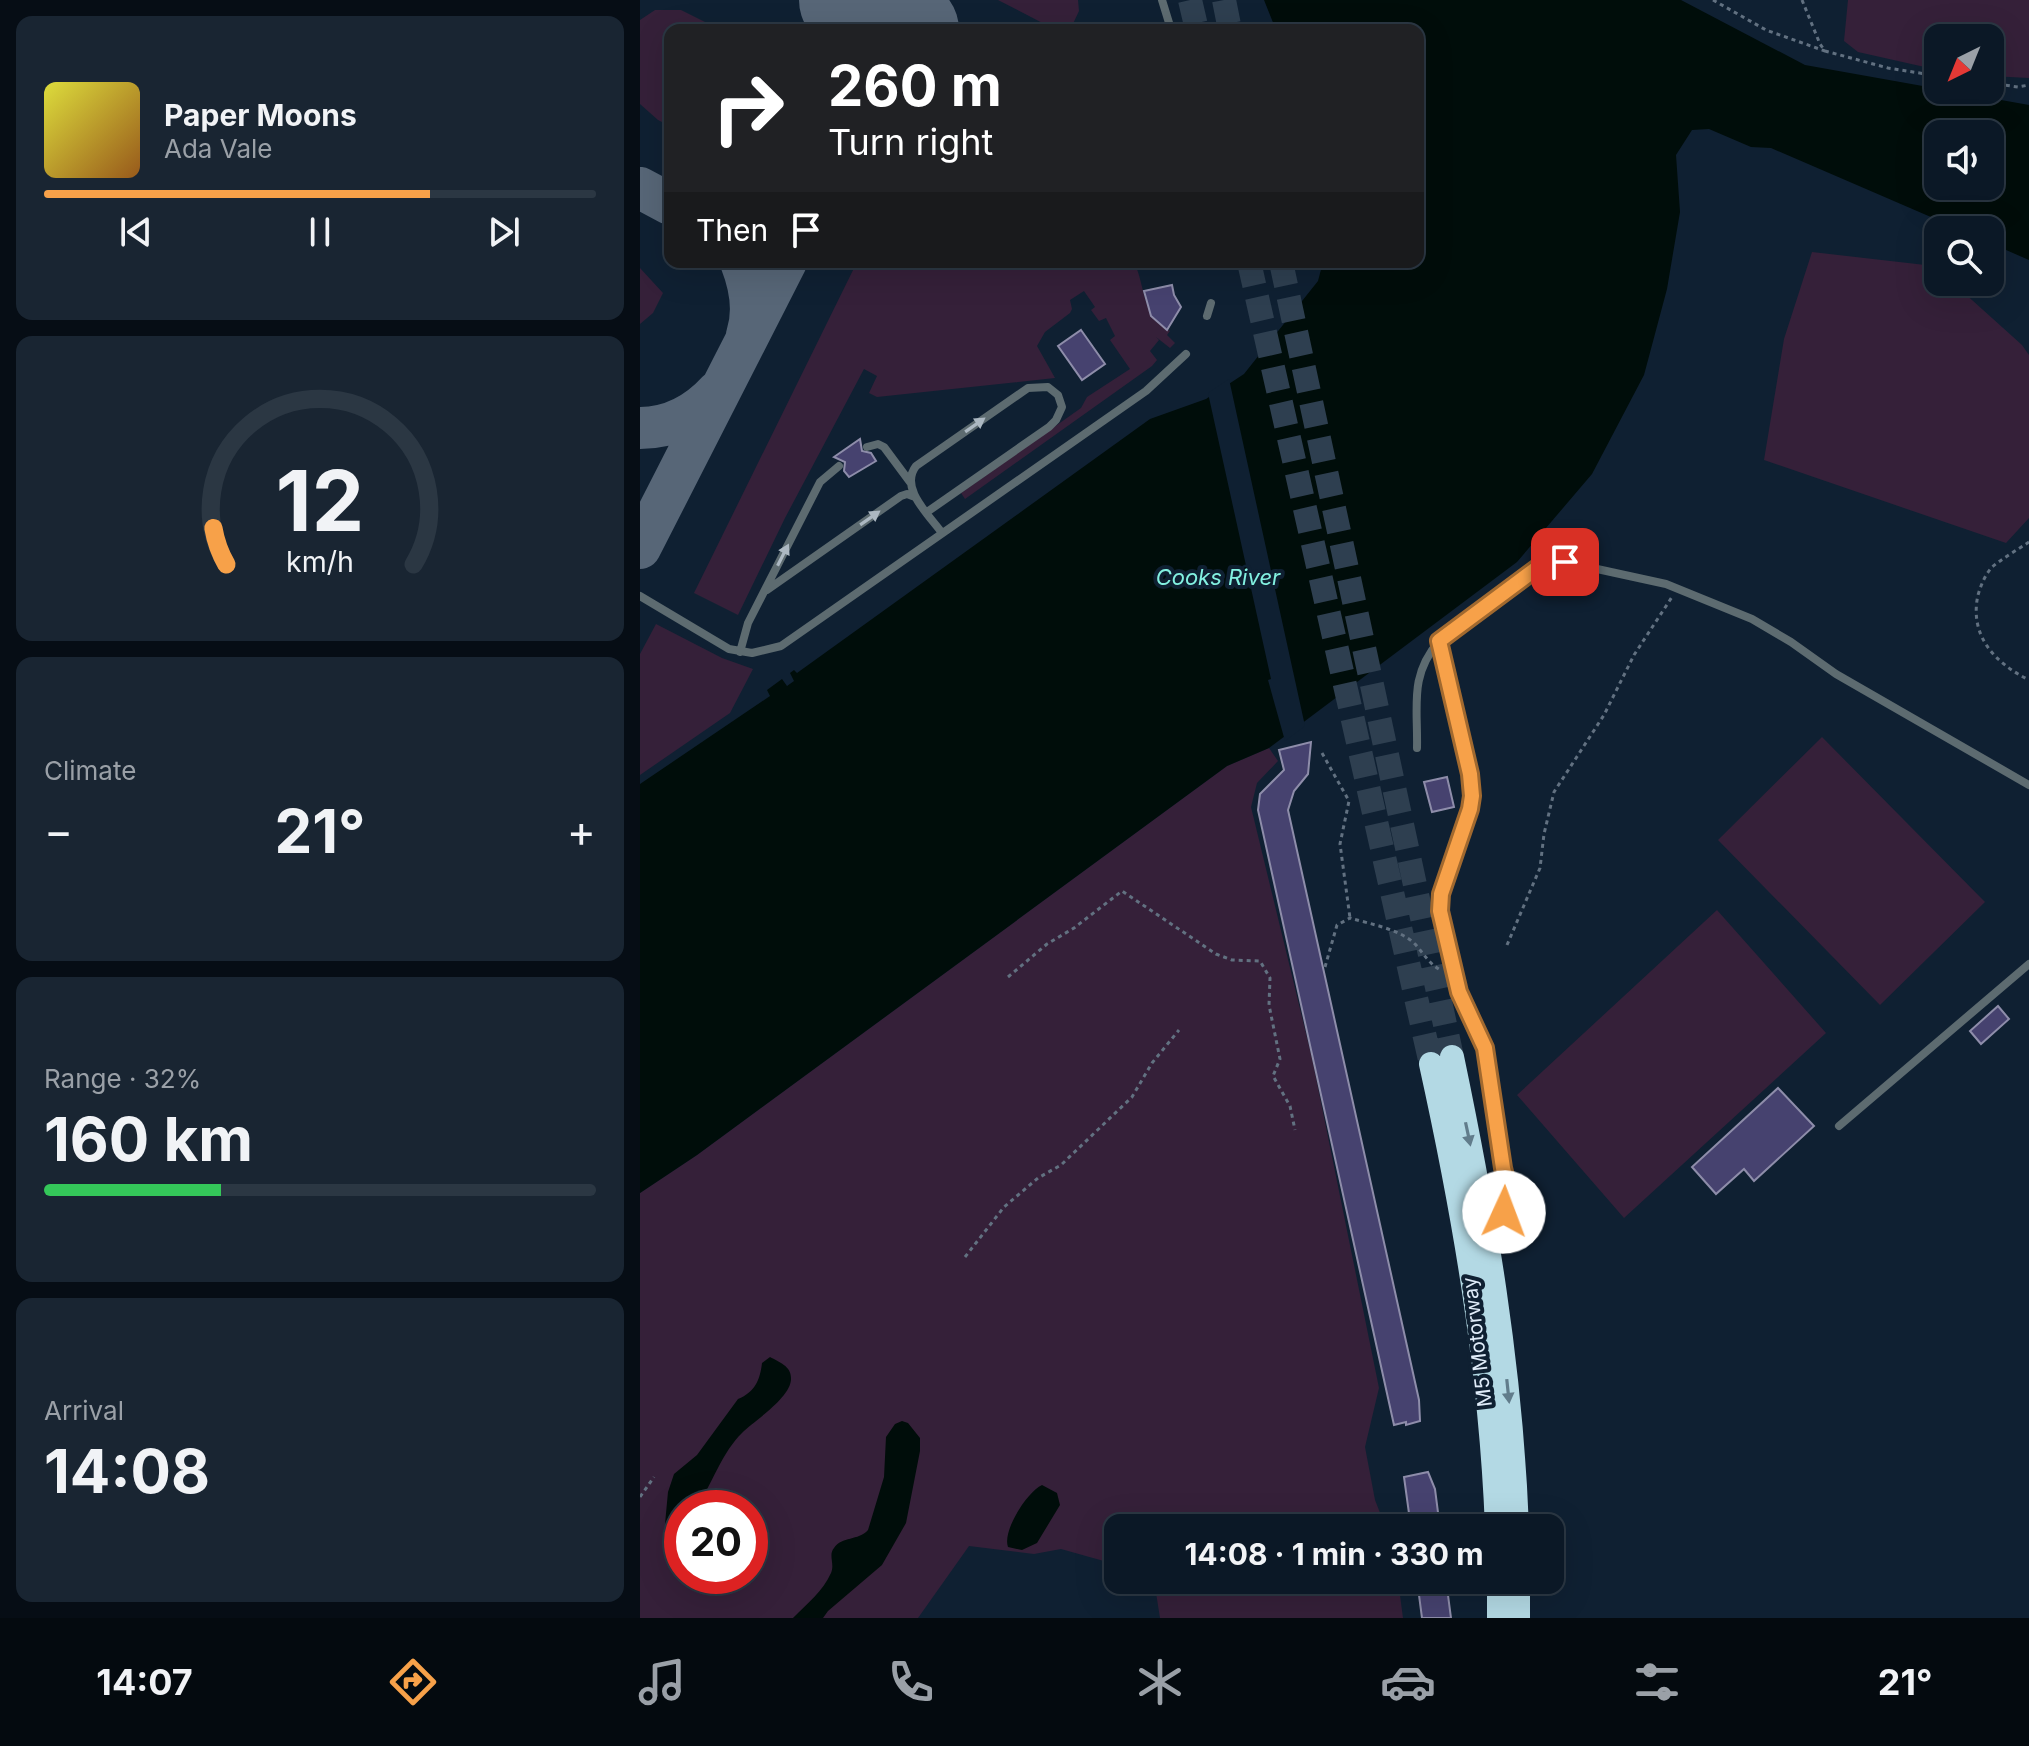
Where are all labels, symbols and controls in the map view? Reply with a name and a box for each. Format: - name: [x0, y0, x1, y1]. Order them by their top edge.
- north arrow: [1924, 24, 2004, 104]
- map controls: [1924, 24, 2004, 296]
- text: 260 m: [828, 52, 1002, 120]
- icon: right: [696, 56, 800, 160]
- text: Paper Moons: [164, 97, 357, 133]
- text: Turn right: [828, 120, 993, 164]
- button: sound: [1924, 120, 2004, 200]
- text: Ada Vale: [164, 133, 272, 164]
- icon: arrive: [784, 208, 828, 252]
- icon: previous: [114, 210, 158, 254]
- icon: pause: [298, 210, 342, 254]
- icon: next: [482, 210, 526, 254]
- text: Then: [696, 212, 768, 248]
- button: search: [1924, 216, 2004, 296]
- one-way arrow: [965, 418, 986, 433]
- text: 12: [276, 449, 364, 550]
- one-way arrow: [859, 511, 880, 526]
- pin: [1531, 528, 1599, 596]
- icon: arrive: [1543, 540, 1587, 584]
- text: km/h: [286, 544, 354, 579]
- one-way arrow: [776, 544, 789, 567]
- water label: Cooks River: [1156, 564, 1281, 590]
- text: Climate: [44, 755, 136, 786]
- text: 21°: [274, 795, 366, 867]
- text: −: [44, 804, 73, 858]
- text: +: [567, 804, 596, 858]
- text: Range · 32%: [44, 1063, 201, 1094]
- text: 160 km: [44, 1103, 253, 1175]
- one-way arrow: [1462, 1122, 1475, 1147]
- position arrow: [1462, 1170, 1546, 1254]
- street label: M5 Motorway: [1457, 1276, 1497, 1408]
- one-way arrow: [1501, 1379, 1514, 1404]
- text: Arrival: [44, 1395, 124, 1426]
- text: 14:08: [44, 1435, 210, 1507]
- speed limit sign: 20: [664, 1490, 768, 1594]
- text: 14:08 · 1 min · 330 m: [1184, 1536, 1484, 1572]
- icon: directions: [385, 1654, 441, 1710]
- icon: music: [634, 1654, 690, 1710]
- icon: phone: [883, 1654, 939, 1710]
- icon: climate: [1132, 1654, 1188, 1710]
- icon: car: [1380, 1654, 1436, 1710]
- icon: filters: [1629, 1654, 1685, 1710]
- text: 14:07: [96, 1660, 193, 1704]
- text: 21°: [1878, 1660, 1933, 1704]

